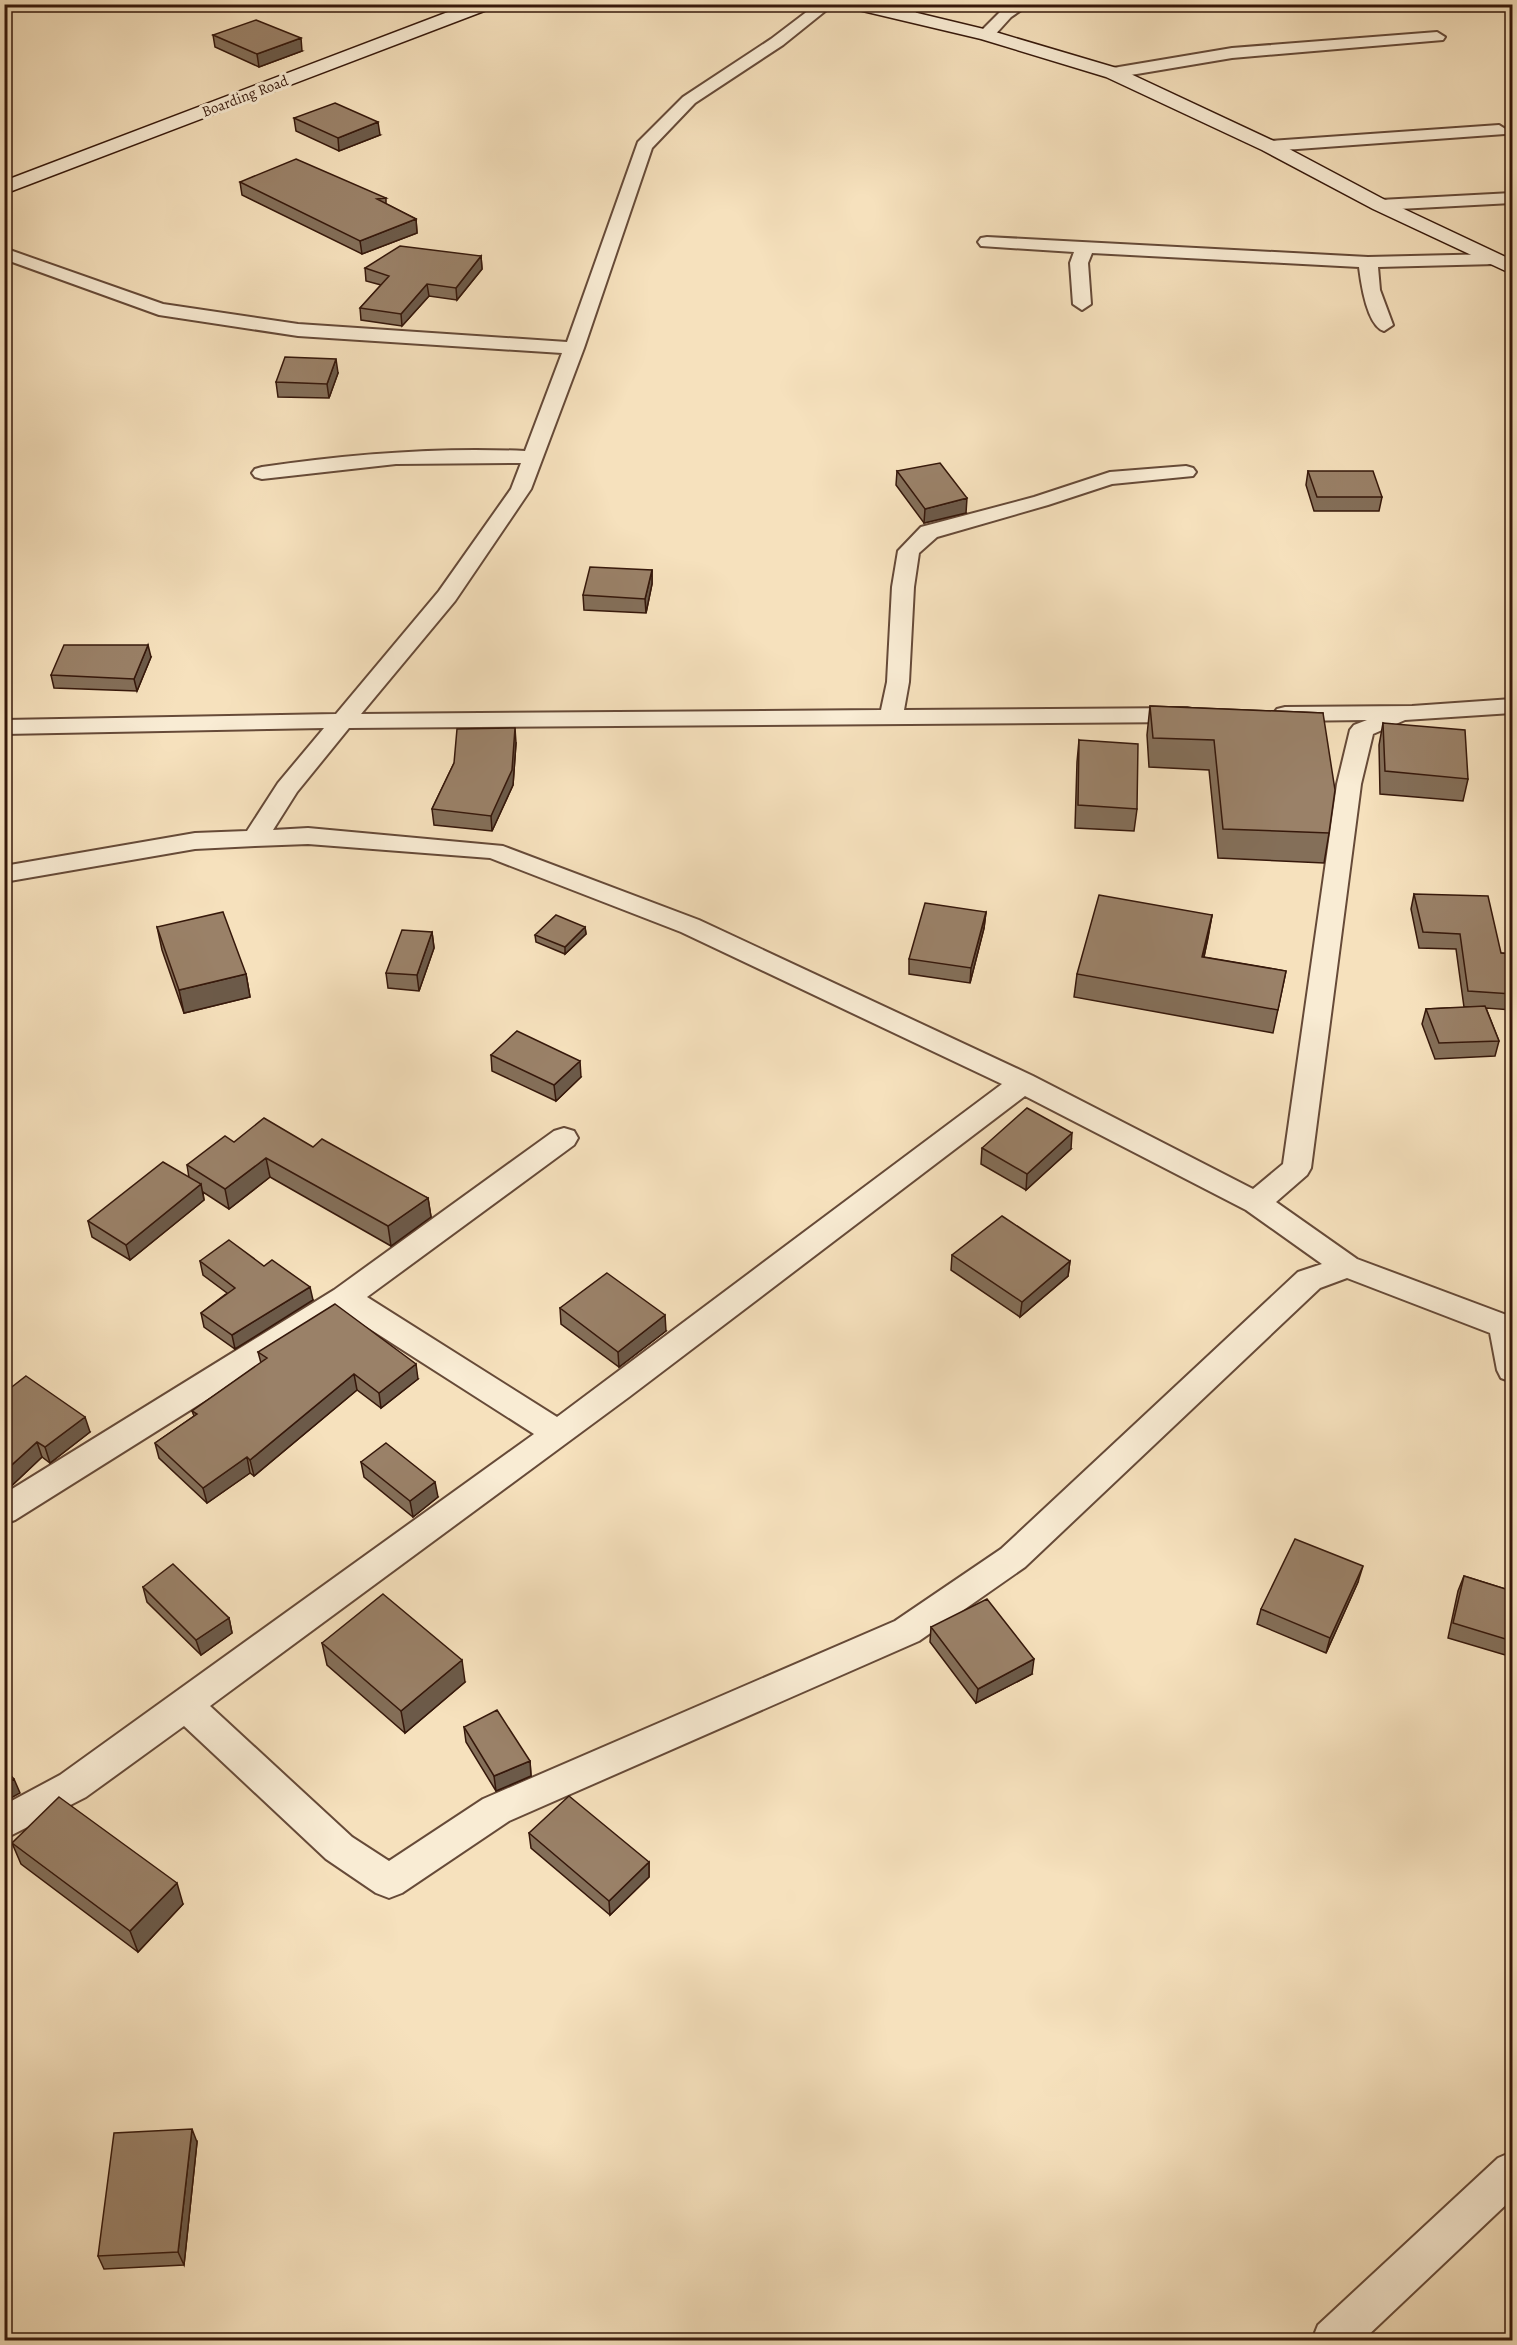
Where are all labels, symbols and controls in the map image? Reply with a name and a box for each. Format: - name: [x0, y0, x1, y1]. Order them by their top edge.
- street label: Boarding Road: [199, 70, 292, 122]

